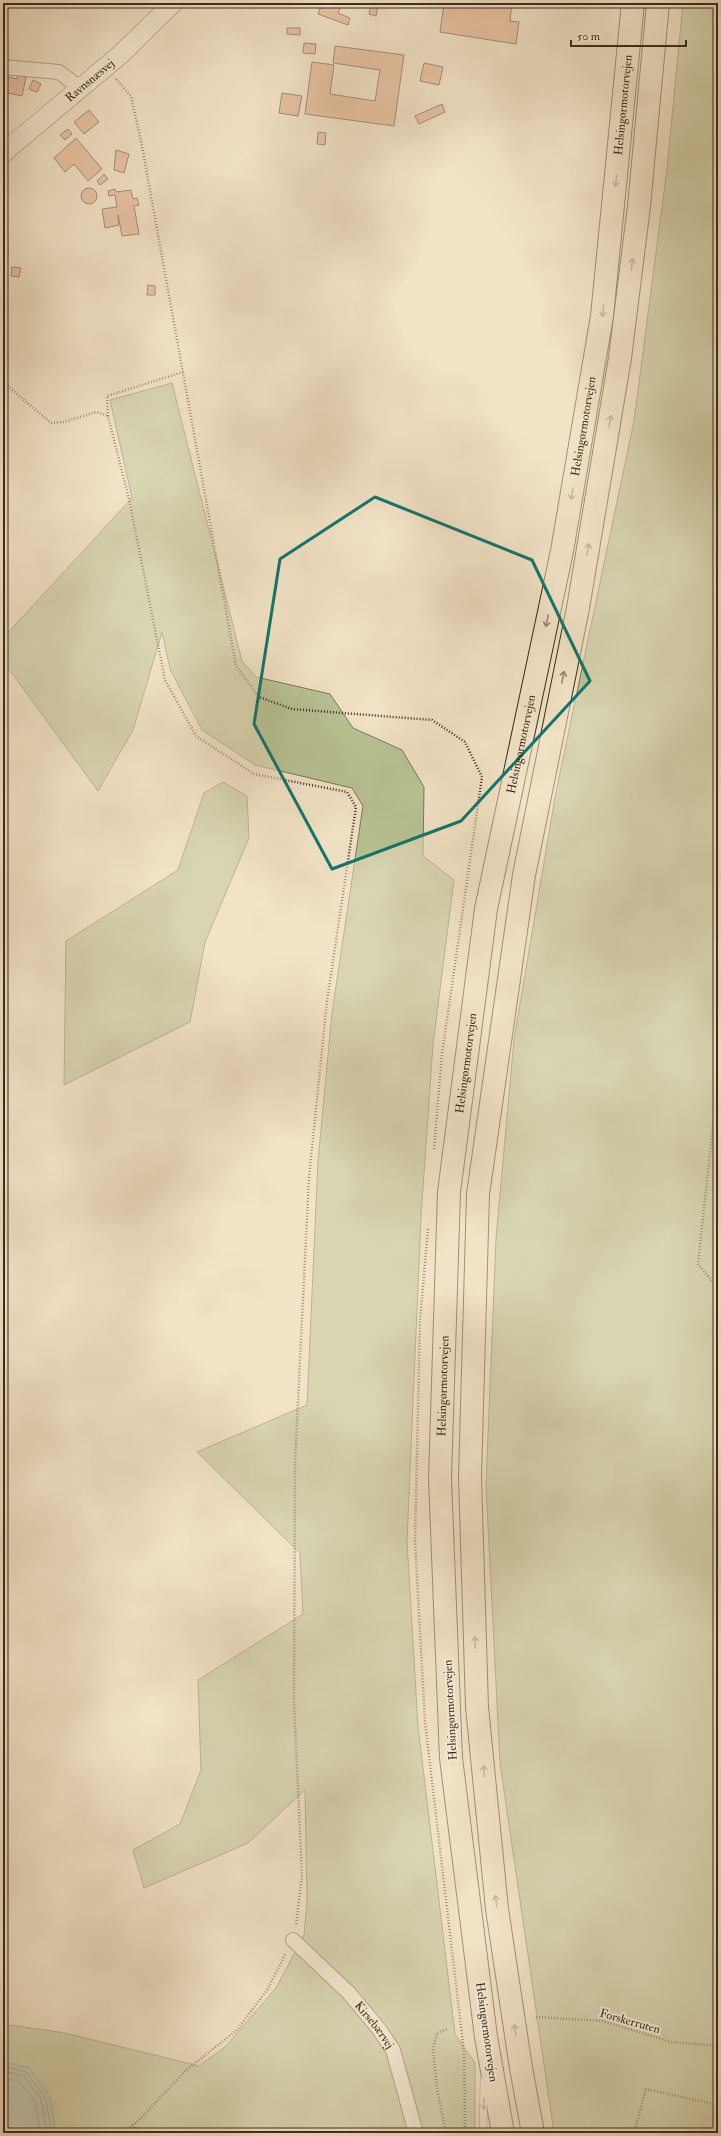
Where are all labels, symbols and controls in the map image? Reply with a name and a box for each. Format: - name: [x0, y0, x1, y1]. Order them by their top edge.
- scale bar: [571, 22, 686, 48]
- text: 50 m: [577, 29, 601, 44]
- street label: Helsingørmotorvejen: [611, 54, 636, 156]
- street label: Ravnsnæsvej: [62, 56, 117, 106]
- one-way arrow: [612, 174, 620, 187]
- one-way arrow: [628, 258, 636, 271]
- one-way arrow: [599, 304, 606, 317]
- street label: Helsingørmotorvejen: [568, 375, 600, 477]
- one-way arrow: [606, 415, 614, 428]
- one-way arrow: [568, 487, 576, 500]
- one-way arrow: [584, 543, 592, 556]
- one-way arrow: [542, 615, 550, 628]
- one-way arrow: [560, 671, 568, 684]
- street label: Helsingørmotorvejen: [504, 693, 539, 795]
- street label: Helsingørmotorvejen: [452, 1012, 480, 1114]
- street label: Helsingørmotorvejen: [434, 1335, 452, 1437]
- one-way arrow: [471, 1636, 479, 1649]
- street label: Helsingørmotorvejen: [440, 1659, 461, 1761]
- one-way arrow: [480, 1765, 487, 1778]
- one-way arrow: [493, 1895, 500, 1908]
- street label: Helsingørmotorvejen: [472, 1981, 501, 2083]
- street label: Kirsebærvej: [351, 1998, 397, 2052]
- street label: Forskerruten: [598, 2006, 662, 2037]
- one-way arrow: [511, 2023, 519, 2036]
- one-way arrow: [480, 2097, 487, 2110]

